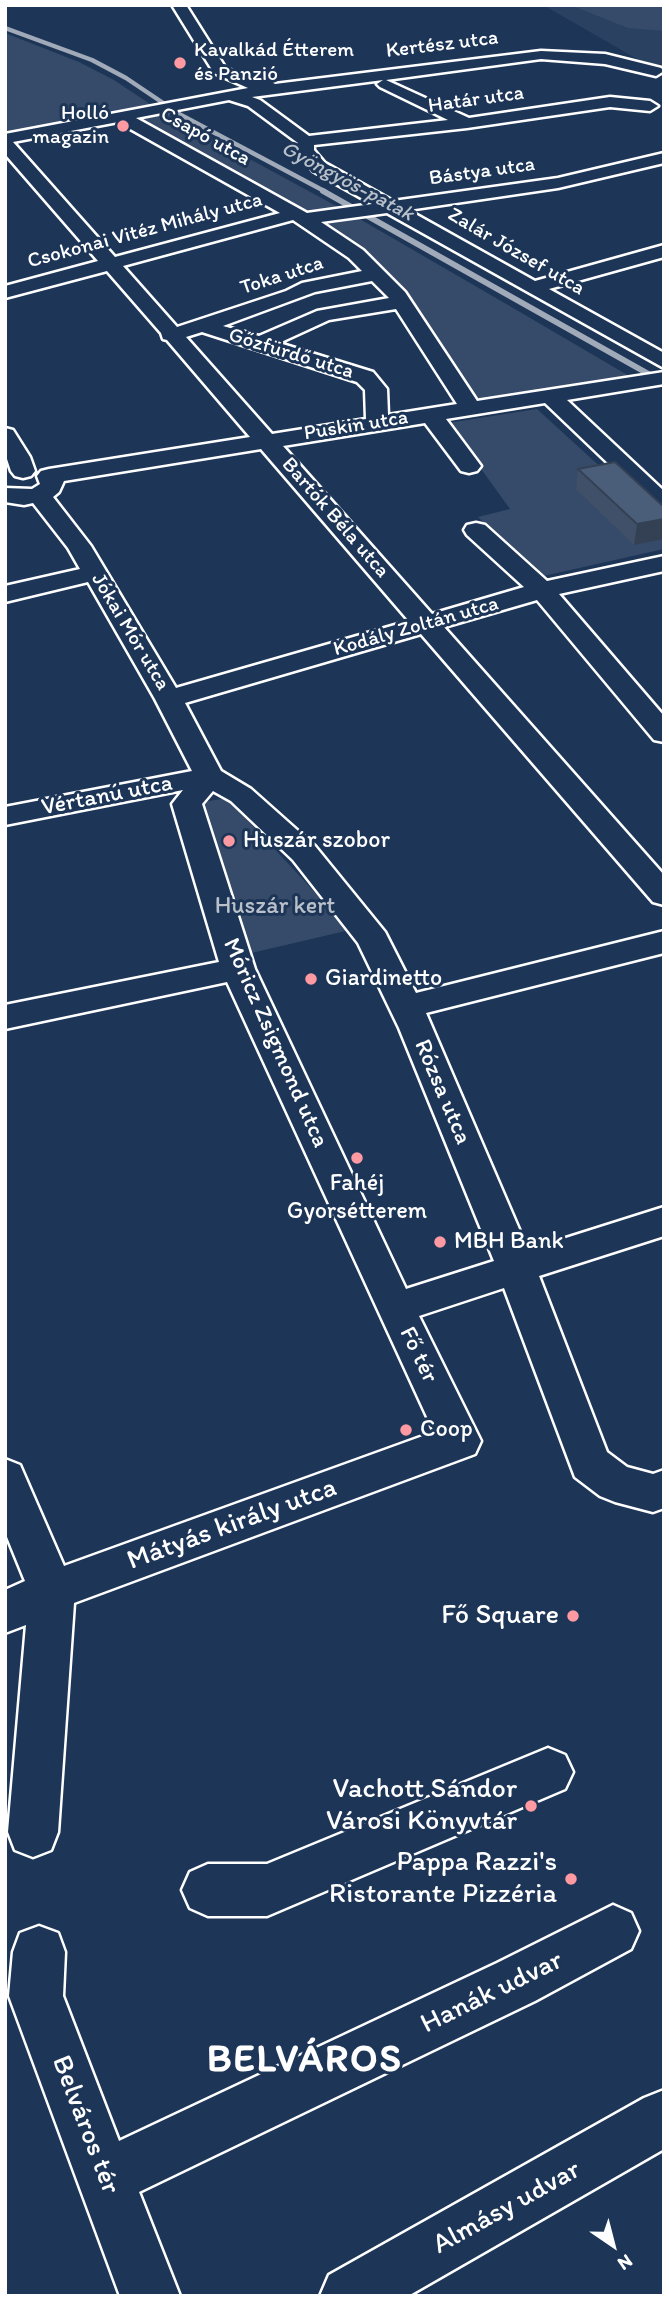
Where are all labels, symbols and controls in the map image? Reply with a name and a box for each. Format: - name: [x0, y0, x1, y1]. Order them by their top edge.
- street label: Kertész utca: [384, 26, 500, 64]
- place label: Kavalkád Étterem és Panzió: [194, 38, 354, 88]
- marker: Kavalkád Étterem és Panzió: [172, 55, 188, 71]
- street label: Határ utca: [427, 81, 525, 119]
- place label: Holló magazin: [32, 101, 109, 151]
- street label: Csapó utca: [156, 102, 254, 172]
- marker: Holló magazin: [115, 118, 131, 134]
- water label: Gyöngyös-patak: [276, 137, 418, 227]
- street label: Bástya utca: [427, 152, 537, 192]
- street label: Csokonai Vitéz Mihály utca: [25, 188, 265, 274]
- street label: Zalár József utca: [443, 203, 589, 301]
- street label: Toka utca: [237, 251, 327, 301]
- street label: Gőzfürdő utca: [225, 323, 357, 385]
- street label: Puskin utca: [302, 405, 410, 447]
- street label: Bartók Béla utca: [276, 453, 394, 583]
- street label: Jókai Mór utca: [85, 569, 175, 695]
- street label: Kodály Zoltán utca: [331, 591, 501, 663]
- street label: Vértanú utca: [39, 769, 175, 823]
- place label: Huszár szobor: [243, 827, 390, 855]
- marker: Huszár szobor: [221, 833, 237, 849]
- park label: Huszár kert: [215, 893, 335, 921]
- street label: Móricz Zsigmond utca: [216, 934, 334, 1152]
- place label: Giardinetto: [325, 965, 442, 993]
- marker: Giardinetto: [303, 971, 319, 987]
- street label: Rózsa utca: [407, 1035, 477, 1149]
- marker: Fahéj Gyorsétterem: [349, 1150, 365, 1166]
- place label: Fahéj Gyorsétterem: [287, 1170, 427, 1226]
- place label: MBH Bank: [454, 1228, 564, 1256]
- marker: MBH Bank: [432, 1234, 448, 1250]
- street label: Fő tér: [392, 1322, 444, 1388]
- place label: Coop: [420, 1416, 473, 1444]
- marker: Coop: [398, 1422, 414, 1438]
- street label: Mátyás király utca: [123, 1472, 341, 1578]
- place label: Fő Square: [441, 1599, 559, 1633]
- marker: Fő Square: [565, 1608, 581, 1624]
- place label: Vachott Sándor Városi Könyvtár: [326, 1773, 517, 1839]
- marker: Vachott Sándor Városi Könyvtár: [523, 1798, 539, 1814]
- place label: Pappa Razzi's Ristorante Pizzéria: [329, 1846, 557, 1912]
- marker: Pappa Razzi's Ristorante Pizzéria: [563, 1871, 579, 1887]
- street label: Hanák udvar: [416, 1944, 568, 2042]
- district label: BELVÁROS: [206, 2038, 404, 2084]
- street label: Belváros tér: [43, 2051, 127, 2199]
- street label: Almásy udvar: [427, 2154, 587, 2262]
- north arrow: [578, 2210, 648, 2280]
- text: N: [613, 2250, 637, 2276]

